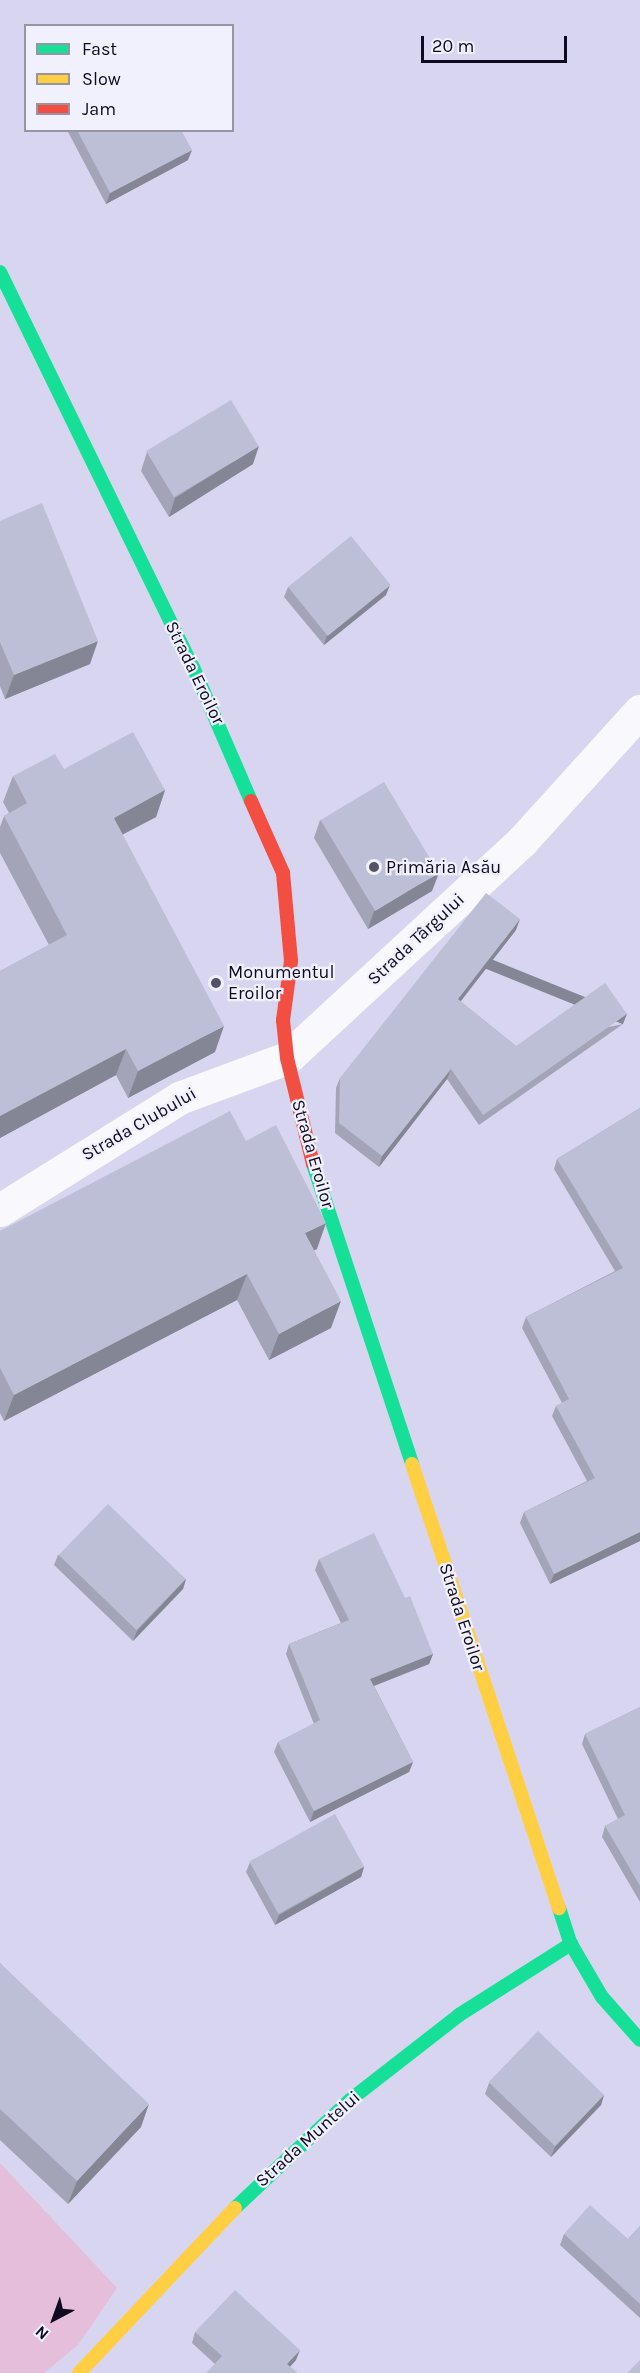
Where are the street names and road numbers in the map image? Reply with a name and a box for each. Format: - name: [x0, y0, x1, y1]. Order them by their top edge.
- street label: Strada Eroilor: [161, 618, 229, 728]
- street label: Strada Târgului: [363, 889, 469, 989]
- street label: Strada Clubului: [78, 1082, 200, 1166]
- street label: Strada Eroilor: [287, 1097, 339, 1211]
- street label: Strada Eroilor: [434, 1560, 490, 1674]
- street label: Strada Muntelui: [251, 2086, 365, 2192]

